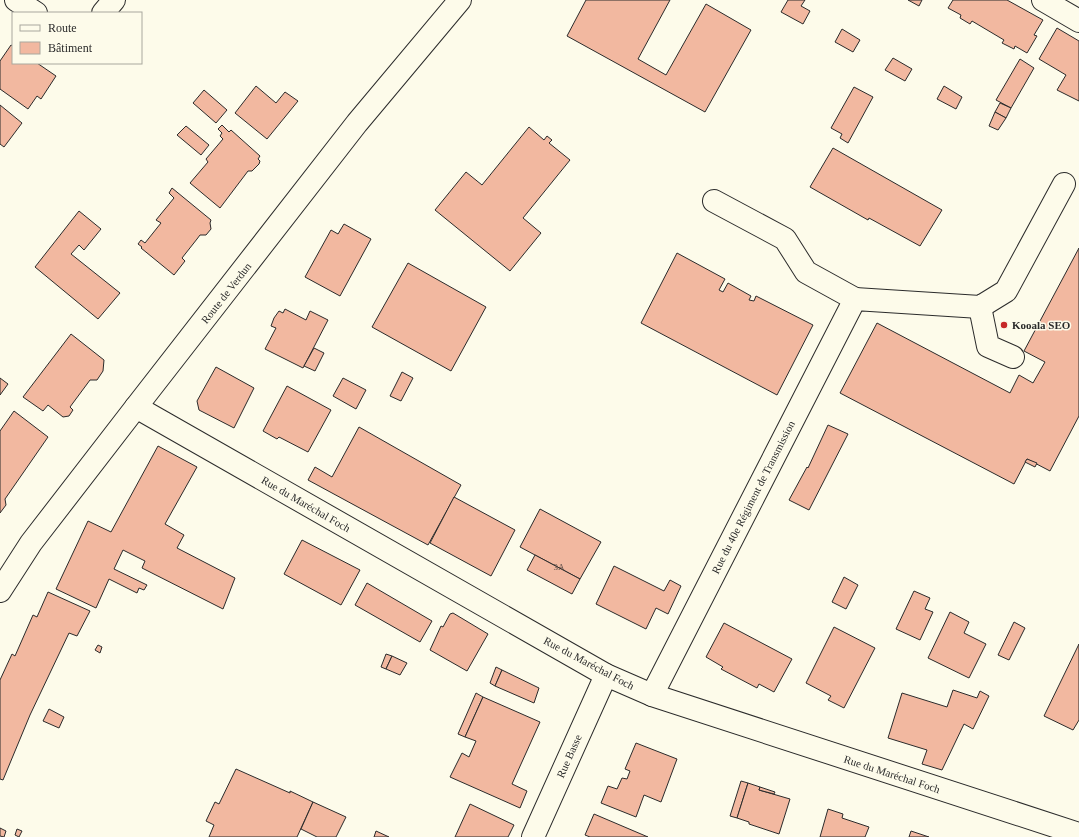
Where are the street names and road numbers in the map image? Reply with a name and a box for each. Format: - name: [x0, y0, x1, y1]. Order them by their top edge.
- street label: Route de Verdun: [199, 260, 254, 326]
- street label: Rue du 40e Régiment de Transmission: [709, 418, 797, 576]
- street label: Rue du Maréchal Foch: [259, 474, 353, 535]
- street label: Rue du Maréchal Foch: [542, 634, 637, 692]
- street label: Rue Basse: [554, 732, 584, 780]
- street label: Rue du Maréchal Foch: [842, 753, 942, 795]

